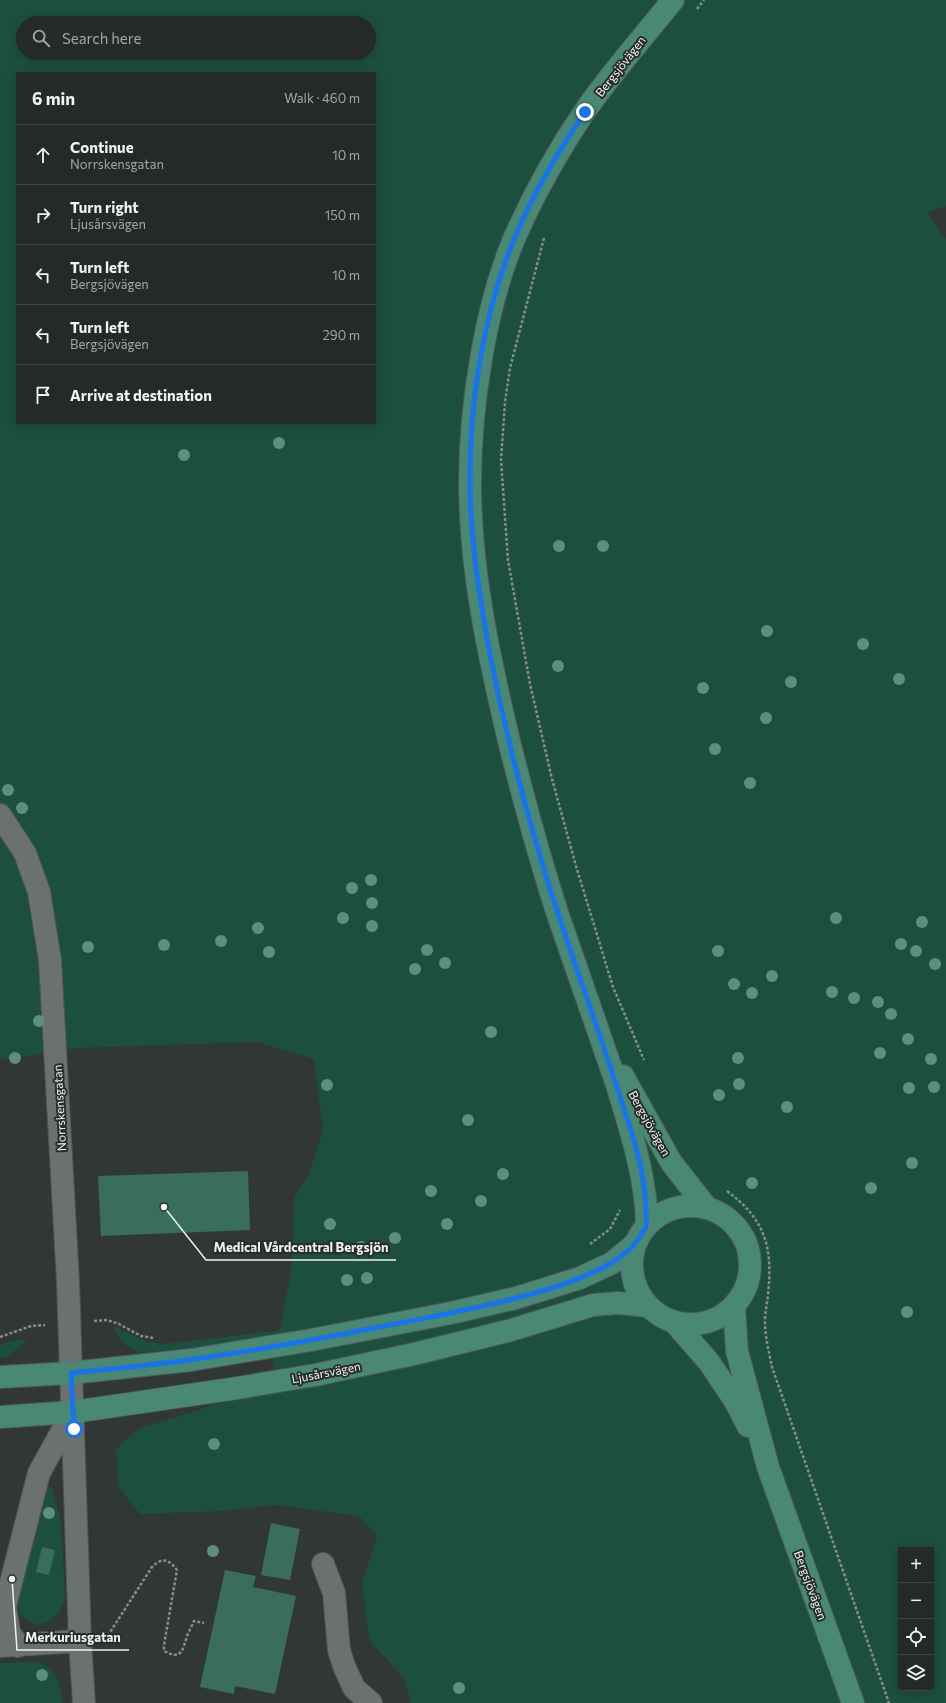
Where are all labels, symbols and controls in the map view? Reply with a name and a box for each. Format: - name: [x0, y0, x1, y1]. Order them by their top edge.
- search box: [16, 16, 376, 60]
- icon: search: [30, 27, 52, 49]
- text: Search here: [62, 29, 141, 47]
- street label: Bergsjövägen: [592, 33, 648, 99]
- text: 6 min: [32, 88, 75, 109]
- text: Walk · 460 m: [284, 90, 360, 106]
- route end: [576, 103, 594, 121]
- text: Continue: [70, 138, 134, 156]
- icon: ahead: [32, 144, 54, 166]
- text: 10 m: [332, 147, 360, 163]
- text: Norrskensgatan: [70, 156, 164, 172]
- text: Turn right: [70, 198, 139, 216]
- icon: right: [32, 204, 54, 226]
- text: 150 m: [325, 207, 360, 223]
- text: Ljusårsvägen: [70, 216, 146, 232]
- text: Turn left: [70, 258, 129, 276]
- icon: left: [32, 264, 54, 286]
- text: 10 m: [332, 267, 360, 283]
- text: Bergsjövägen: [70, 276, 149, 292]
- text: Turn left: [70, 318, 129, 336]
- icon: left: [32, 324, 54, 346]
- text: 290 m: [323, 327, 360, 343]
- text: Bergsjövägen: [70, 336, 149, 352]
- icon: arrive: [32, 384, 54, 406]
- text: Arrive at destination: [70, 386, 212, 404]
- street label: Norrskensgatan: [50, 1064, 68, 1152]
- street label: Bergsjövägen: [626, 1088, 674, 1158]
- callout: Medical Vårdcentral Bergsjön: [206, 1235, 396, 1260]
- text: Medical Vårdcentral Bergsjön: [214, 1239, 388, 1255]
- street label: Ljusårsvägen: [290, 1358, 362, 1386]
- route start: [65, 1420, 83, 1438]
- map controls: [898, 1547, 934, 1691]
- button: +: [898, 1547, 934, 1583]
- street label: Bergsjövägen: [792, 1548, 830, 1622]
- button: −: [898, 1583, 934, 1619]
- button: locate: [898, 1619, 934, 1655]
- callout: Merkuriusgatan: [17, 1625, 129, 1650]
- text: Merkuriusgatan: [25, 1629, 121, 1645]
- button: layers: [898, 1655, 934, 1691]

